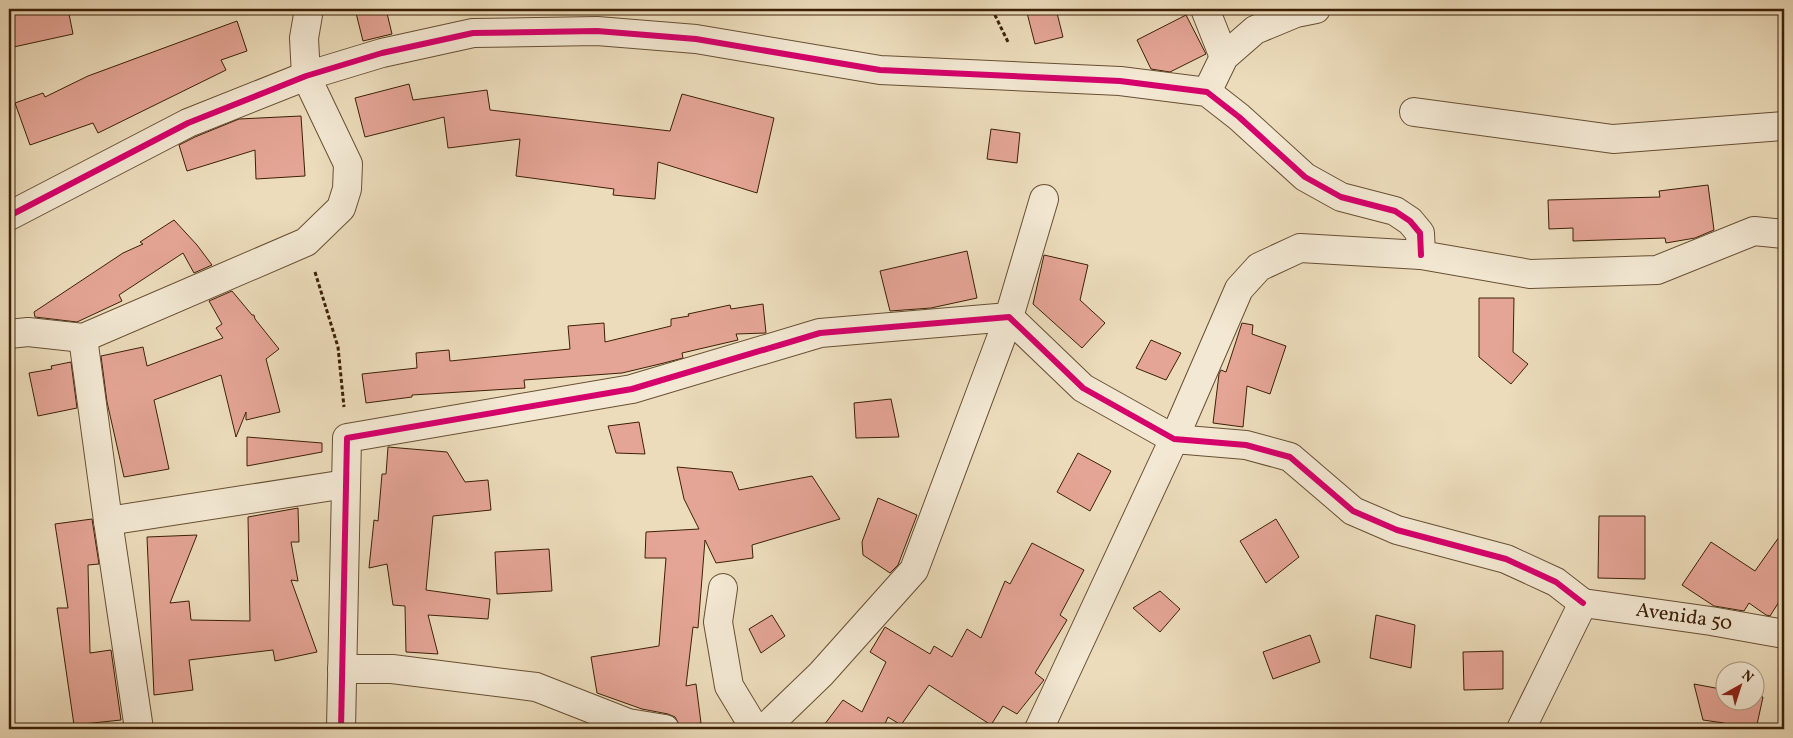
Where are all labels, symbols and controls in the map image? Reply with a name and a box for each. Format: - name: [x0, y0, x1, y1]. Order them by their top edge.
- street label: Avenida 50: [1634, 597, 1734, 639]
- north arrow: [1716, 660, 1766, 710]
- text: N: [1737, 666, 1757, 688]

